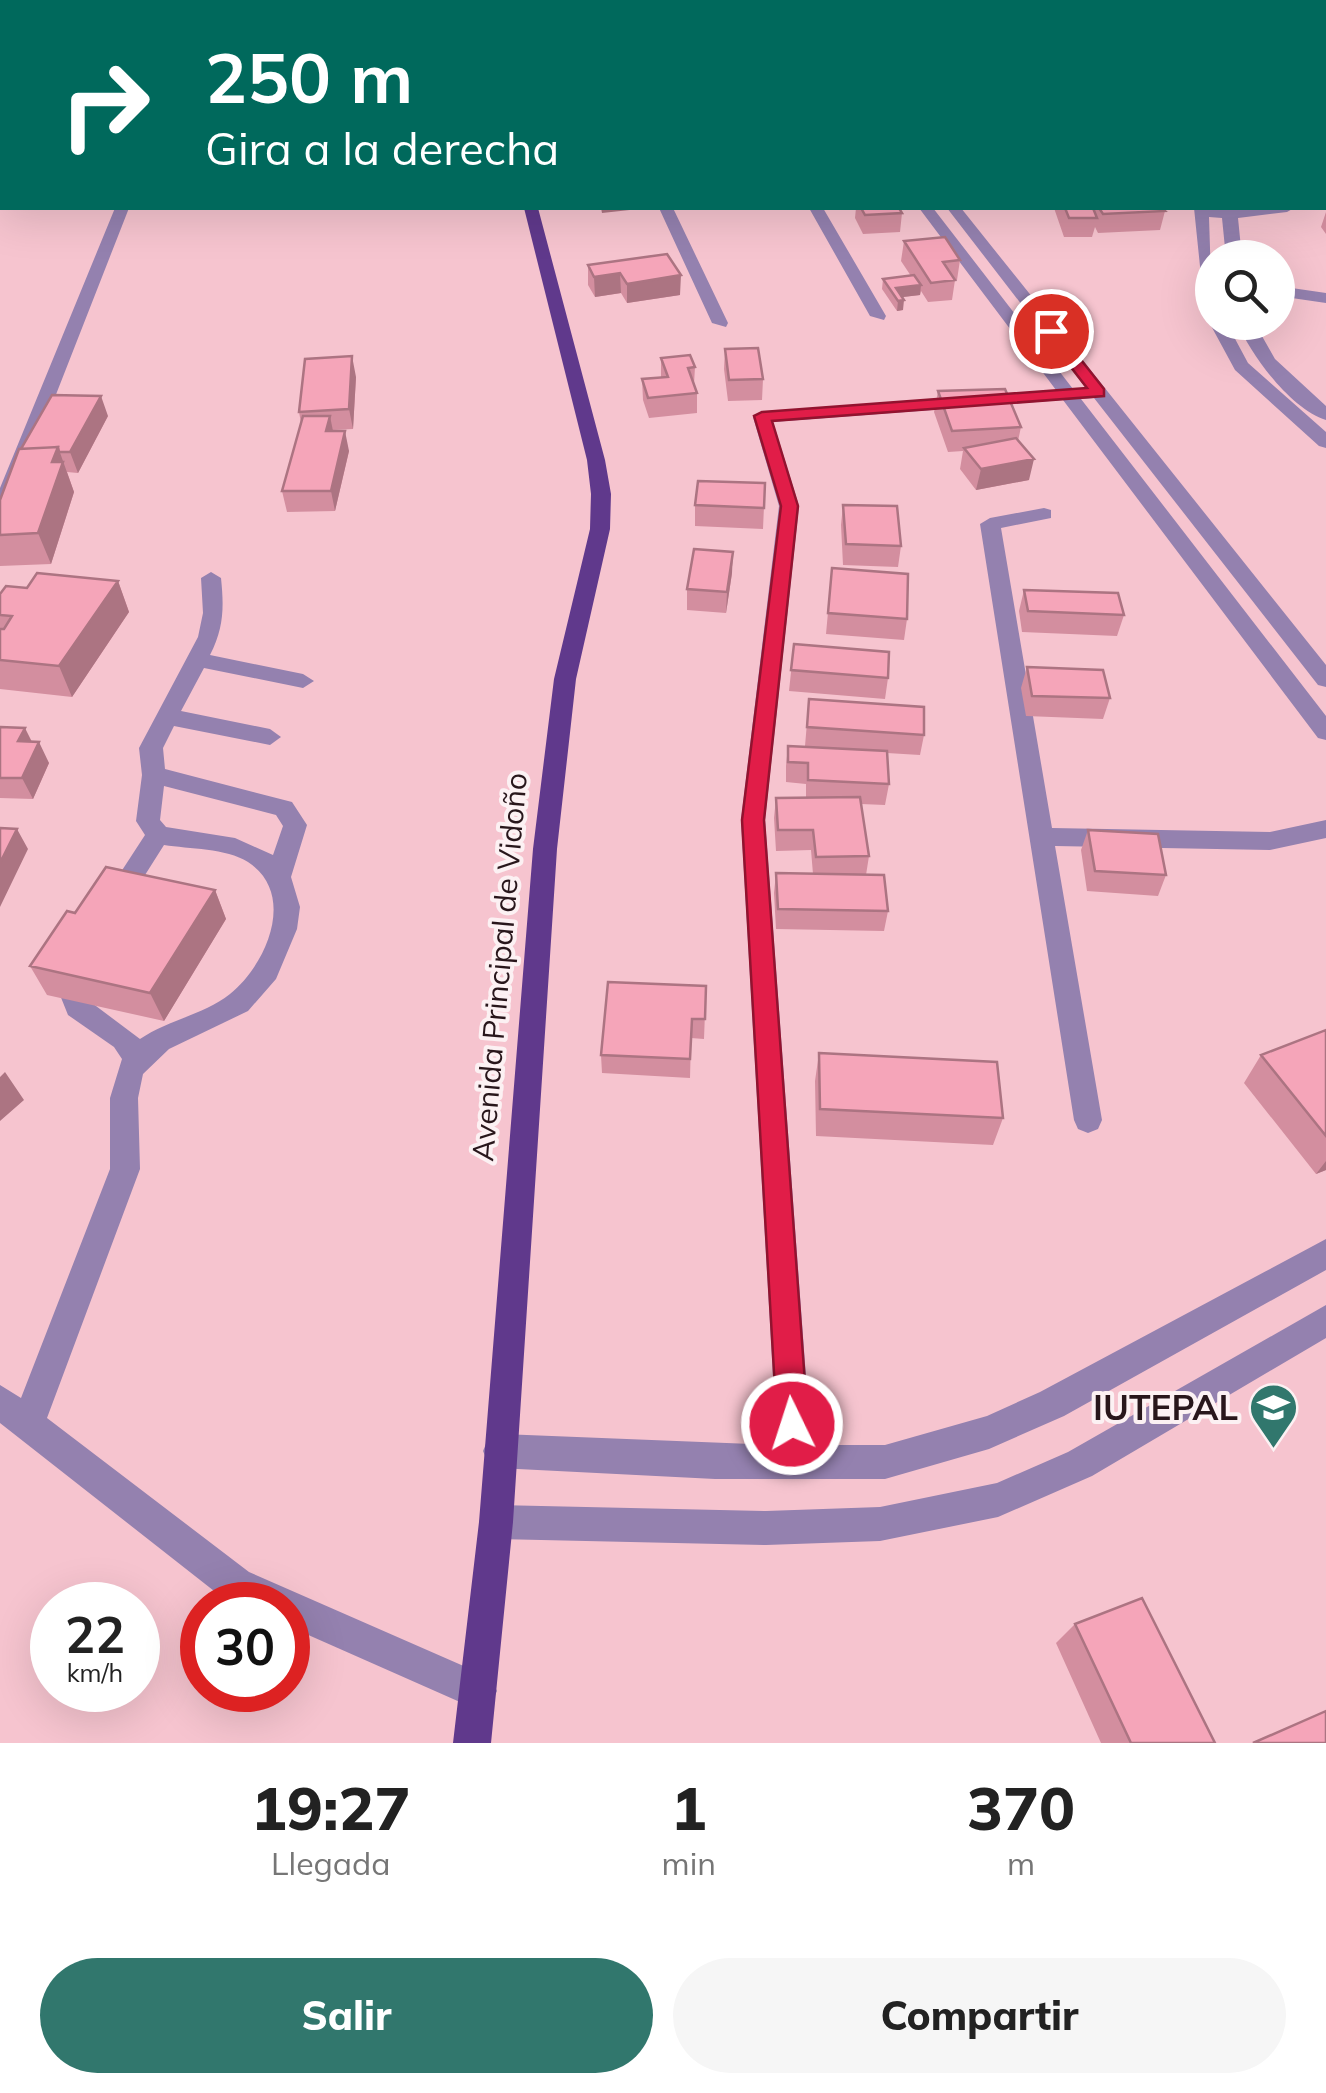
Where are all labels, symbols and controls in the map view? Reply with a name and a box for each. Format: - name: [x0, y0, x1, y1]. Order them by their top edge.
- text: 250 m: [205, 33, 413, 121]
- icon: right: [40, 40, 170, 170]
- text: Gira a la derecha: [205, 120, 559, 176]
- map controls: [1195, 240, 1295, 340]
- button: search: [1195, 240, 1295, 340]
- pin: [1009, 289, 1094, 374]
- icon: arrive: [1024, 304, 1079, 359]
- street label: Avenida Principal de Vidoño: [463, 771, 535, 1163]
- position arrow: [740, 1372, 844, 1476]
- school or university icon: IUTEPAL: [1247, 1382, 1299, 1450]
- place label: IUTEPAL: [1093, 1385, 1238, 1429]
- speed limit sign: 30: [180, 1582, 310, 1712]
- text: 22: [65, 1603, 125, 1666]
- text: km/h: [67, 1657, 123, 1688]
- text: 19:27: [251, 1770, 411, 1845]
- text: 1: [671, 1770, 707, 1845]
- text: 370: [967, 1770, 1075, 1845]
- text: Llegada: [271, 1843, 390, 1883]
- text: min: [662, 1843, 716, 1883]
- text: m: [1007, 1843, 1035, 1883]
- button: Salir: [40, 1958, 653, 2073]
- button: Compartir: [673, 1958, 1286, 2073]

